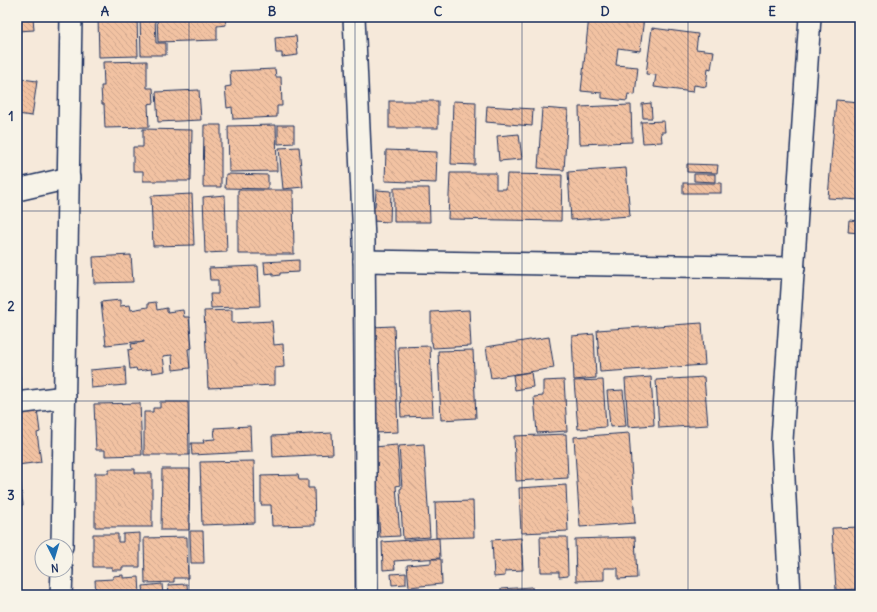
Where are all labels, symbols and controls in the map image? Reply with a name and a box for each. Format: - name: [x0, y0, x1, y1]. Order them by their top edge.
- text: A: [101, 3, 110, 20]
- text: B: [268, 3, 277, 20]
- text: C: [434, 3, 443, 20]
- text: D: [600, 3, 610, 20]
- text: E: [768, 3, 776, 20]
- text: 1: [8, 108, 14, 125]
- text: 2: [7, 298, 15, 315]
- text: 3: [7, 487, 15, 504]
- north arrow: [34, 538, 74, 578]
- text: N: [50, 561, 59, 575]

